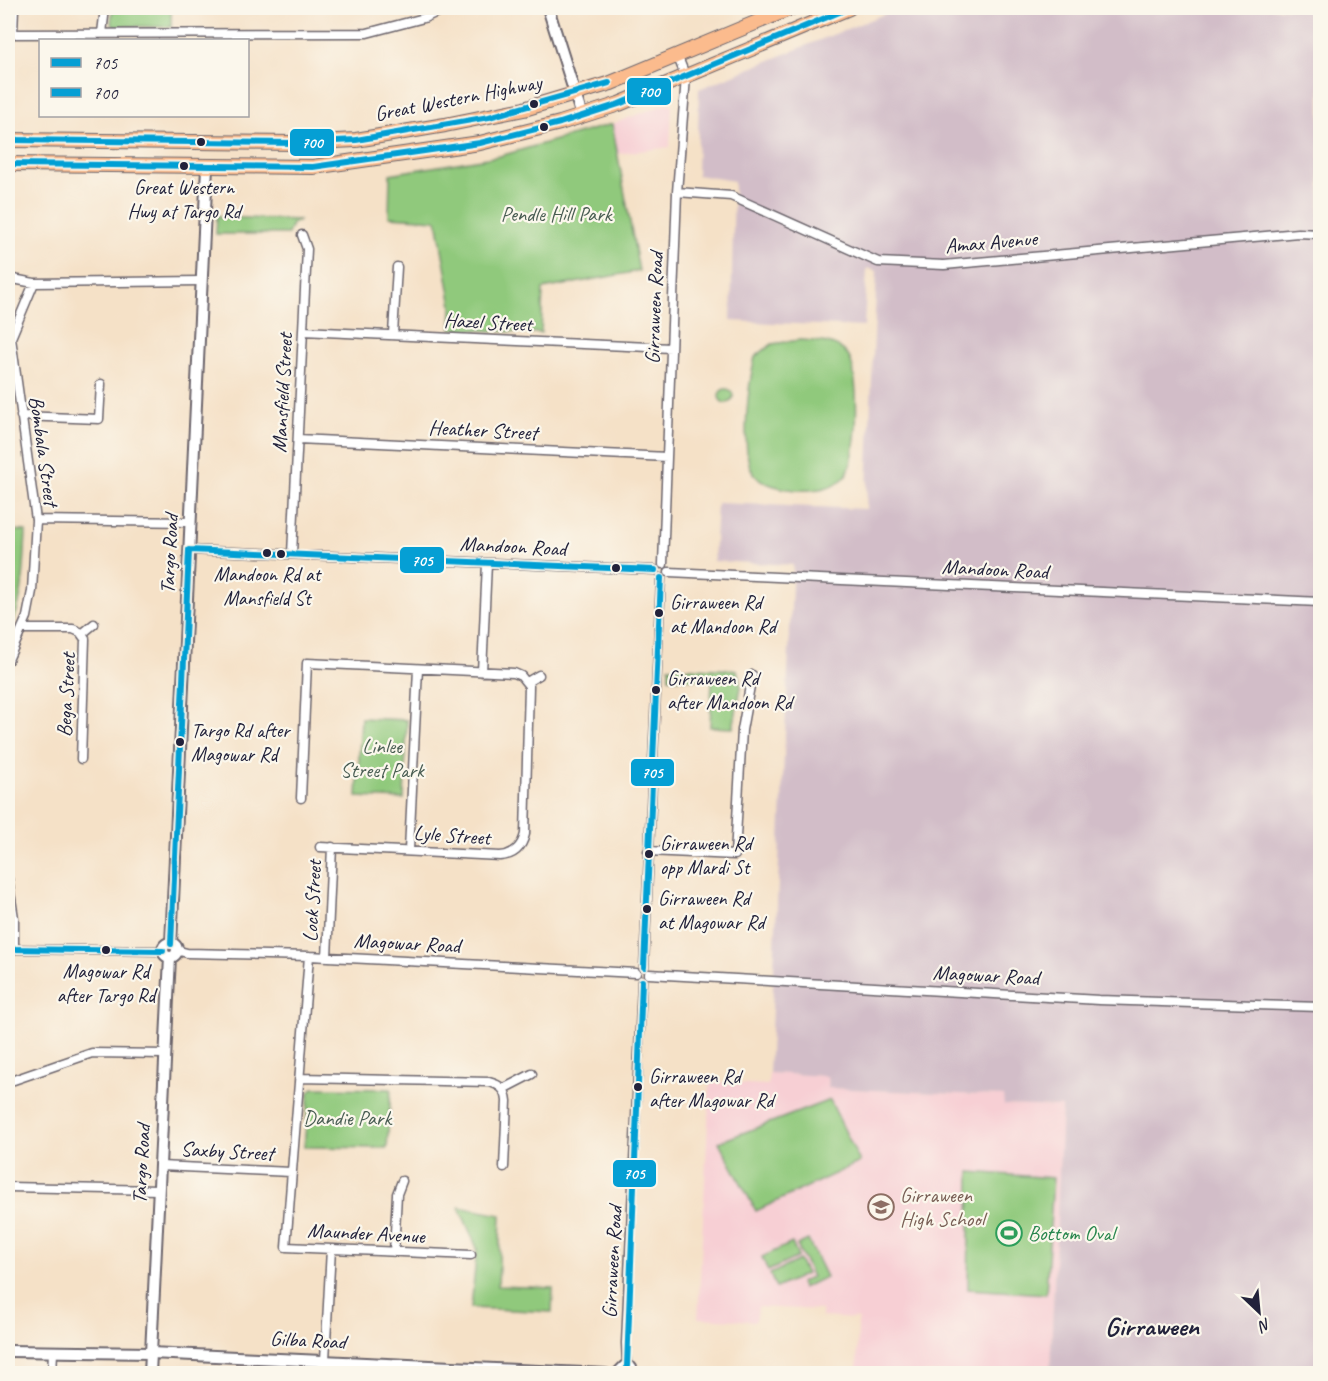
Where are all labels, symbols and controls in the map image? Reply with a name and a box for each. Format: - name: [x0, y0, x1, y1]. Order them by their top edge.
- legend: [39, 39, 249, 117]
- text: 705: [93, 52, 118, 74]
- street label: Great Western Highway: [372, 69, 545, 127]
- line badge: 700: [626, 77, 672, 106]
- text: 700: [93, 82, 119, 104]
- text: 700: [638, 82, 662, 102]
- unlabelled marker: [528, 98, 540, 110]
- unlabelled marker: [538, 121, 550, 133]
- line badge: 700: [289, 128, 335, 157]
- text: 700: [301, 133, 325, 153]
- unlabelled marker: [195, 136, 207, 148]
- marker: Great Western Hwy at Targo Rd: [178, 160, 190, 172]
- place label: Great Western Hwy at Targo Rd: [127, 175, 244, 224]
- park label: Pendle Hill Park: [501, 201, 614, 227]
- street label: Amax Avenue: [944, 225, 1040, 259]
- street label: Girraween Road: [639, 248, 669, 365]
- street label: Hazel Street: [443, 307, 535, 337]
- street label: Mansfield Street: [266, 331, 298, 453]
- street label: Bombala Street: [23, 394, 65, 511]
- street label: Heather Street: [428, 414, 541, 446]
- street label: Targo Road: [154, 511, 184, 594]
- street label: Mandoon Road: [459, 530, 571, 562]
- line badge: 705: [399, 546, 445, 574]
- marker: Mandoon Rd at Mansfield St: [261, 547, 273, 559]
- unlabelled marker: [275, 548, 287, 560]
- text: 705: [411, 551, 435, 571]
- street label: Mandoon Road: [941, 553, 1053, 585]
- place label: Mandoon Rd at Mansfield St: [214, 562, 323, 611]
- unlabelled marker: [610, 562, 622, 574]
- place label: Girraween Rd at Mandoon Rd: [670, 590, 779, 639]
- marker: Girraween Rd at Mandoon Rd: [653, 607, 665, 619]
- street label: Bega Street: [51, 650, 81, 738]
- place label: Girraween Rd after Mandoon Rd: [667, 666, 795, 715]
- marker: Girraween Rd after Mandoon Rd: [650, 684, 662, 696]
- place label: Targo Rd after Magowar Rd: [191, 718, 291, 767]
- park label: Linlee Street Park: [340, 733, 425, 783]
- marker: Targo Rd after Magowar Rd: [174, 736, 186, 748]
- line badge: 705: [630, 758, 675, 787]
- text: 705: [641, 763, 665, 783]
- street label: Lyle Street: [413, 819, 493, 851]
- place label: Girraween Rd opp Mardi St: [660, 831, 755, 880]
- marker: Girraween Rd opp Mardi St: [643, 848, 655, 860]
- street label: Lock Street: [297, 857, 327, 943]
- place label: Girraween Rd at Magowar Rd: [658, 886, 767, 935]
- marker: Girraween Rd at Magowar Rd: [641, 903, 653, 915]
- street label: Magowar Road: [353, 927, 465, 959]
- marker: Magowar Rd after Targo Rd: [100, 944, 112, 956]
- place label: Magowar Rd after Targo Rd: [57, 959, 158, 1008]
- street label: Magowar Road: [932, 959, 1044, 991]
- place label: Girraween Rd after Magowar Rd: [649, 1064, 777, 1113]
- marker: Girraween Rd after Magowar Rd: [632, 1081, 644, 1093]
- park label: Dandie Park: [303, 1105, 393, 1131]
- street label: Targo Road: [126, 1121, 156, 1204]
- street label: Saxby Street: [180, 1136, 277, 1167]
- line badge: 705: [612, 1159, 657, 1188]
- text: 705: [623, 1164, 647, 1184]
- place label: Girraween High School: [900, 1182, 988, 1232]
- school or university icon: Girraween High School: [866, 1192, 896, 1222]
- street label: Girraween Road: [596, 1202, 628, 1319]
- street label: Maunder Avenue: [307, 1217, 427, 1249]
- sports icon: Bottom Oval: [994, 1218, 1024, 1248]
- place label: Bottom Oval: [1028, 1220, 1118, 1246]
- north arrow: [1229, 1282, 1289, 1342]
- district label: Girraween: [1105, 1309, 1200, 1343]
- text: N: [1254, 1313, 1274, 1337]
- street label: Gilba Road: [269, 1325, 349, 1355]

